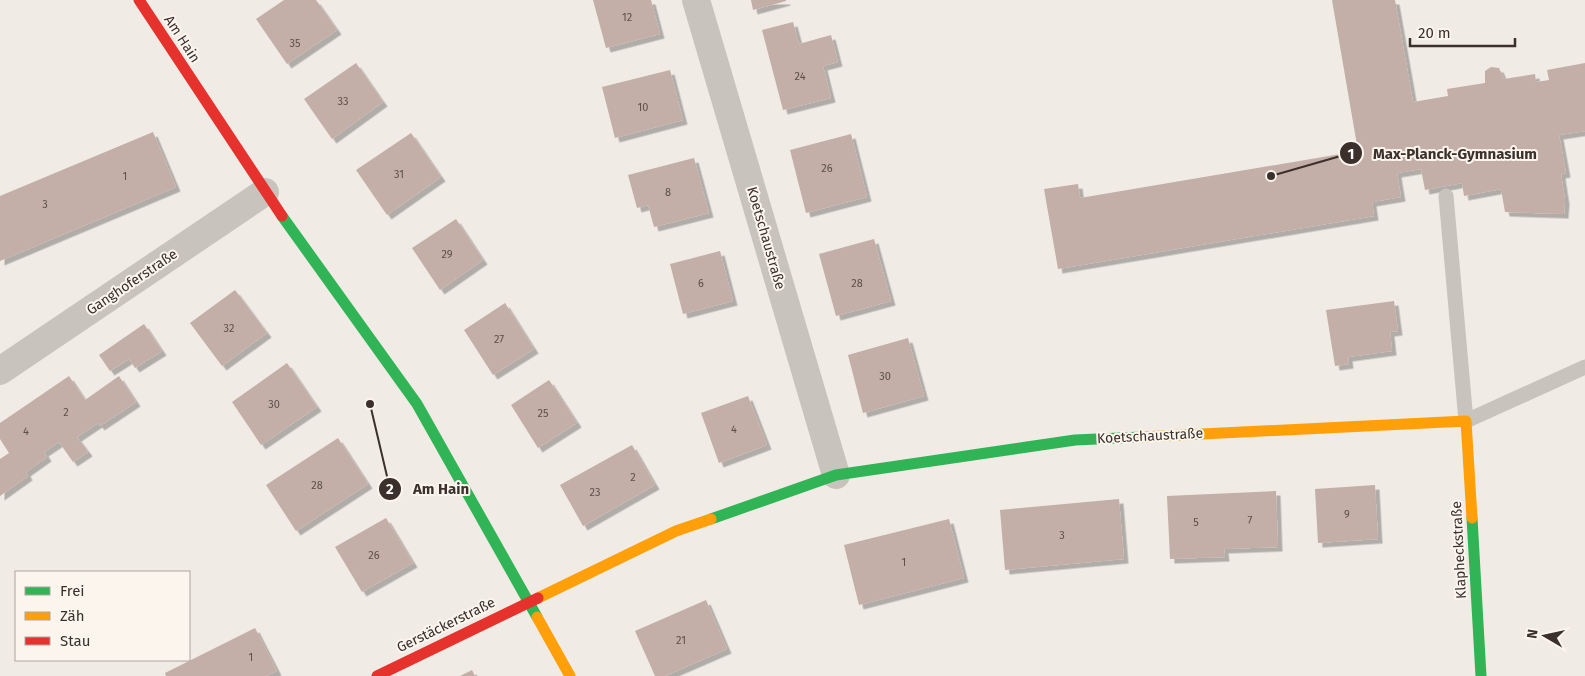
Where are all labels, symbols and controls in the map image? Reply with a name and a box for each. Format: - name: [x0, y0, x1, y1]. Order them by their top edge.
- house number: 12: [622, 11, 632, 24]
- street label: Am Hain: [160, 12, 204, 66]
- scale bar: [1410, 15, 1515, 47]
- text: 20 m: [1418, 24, 1451, 42]
- house number: 35: [290, 37, 301, 50]
- house number: 24: [795, 70, 806, 83]
- house number: 33: [338, 95, 348, 108]
- house number: 10: [638, 101, 648, 114]
- callout: Max-Planck-Gymnasium: [1338, 138, 1547, 168]
- text: 1: [1348, 145, 1354, 163]
- text: Max-Planck-Gymnasium: [1373, 145, 1537, 163]
- house number: 26: [821, 162, 833, 175]
- house number: 31: [394, 168, 404, 181]
- house number: 1: [123, 170, 127, 183]
- street label: Koetschaustraße: [743, 185, 789, 291]
- house number: 8: [665, 186, 671, 199]
- house number: 3: [42, 198, 48, 211]
- street label: Ganghoferstraße: [83, 245, 181, 319]
- house number: 29: [441, 248, 453, 261]
- house number: 6: [698, 277, 704, 290]
- house number: 28: [851, 277, 863, 290]
- house number: 32: [224, 322, 234, 335]
- house number: 27: [494, 333, 504, 346]
- house number: 30: [879, 370, 891, 383]
- house number: 30: [268, 398, 280, 411]
- house number: 2: [63, 406, 69, 419]
- house number: 25: [538, 407, 549, 420]
- house number: 4: [731, 423, 737, 436]
- house number: 4: [23, 425, 29, 438]
- street label: Koetschaustraße: [1097, 425, 1203, 447]
- house number: 2: [630, 471, 636, 484]
- callout: Am Hain: [378, 474, 479, 504]
- house number: 28: [311, 479, 323, 492]
- text: 2: [386, 480, 394, 498]
- text: Am Hain: [412, 480, 469, 498]
- house number: 23: [590, 486, 600, 499]
- street label: Klapheckstraße: [1448, 501, 1470, 599]
- house number: 9: [1344, 508, 1350, 521]
- house number: 7: [1248, 514, 1253, 527]
- house number: 5: [1193, 516, 1199, 529]
- house number: 3: [1059, 529, 1065, 542]
- house number: 26: [368, 549, 380, 562]
- house number: 1: [902, 556, 906, 569]
- legend: [15, 571, 190, 661]
- text: Frei: [60, 582, 85, 600]
- street label: Gerstäckerstraße: [394, 594, 498, 656]
- text: Zäh: [60, 607, 85, 625]
- north arrow: [1520, 611, 1570, 661]
- text: N: [1524, 628, 1542, 640]
- text: Stau: [60, 632, 90, 650]
- house number: 21: [676, 634, 686, 647]
- house number: 1: [249, 651, 253, 664]

